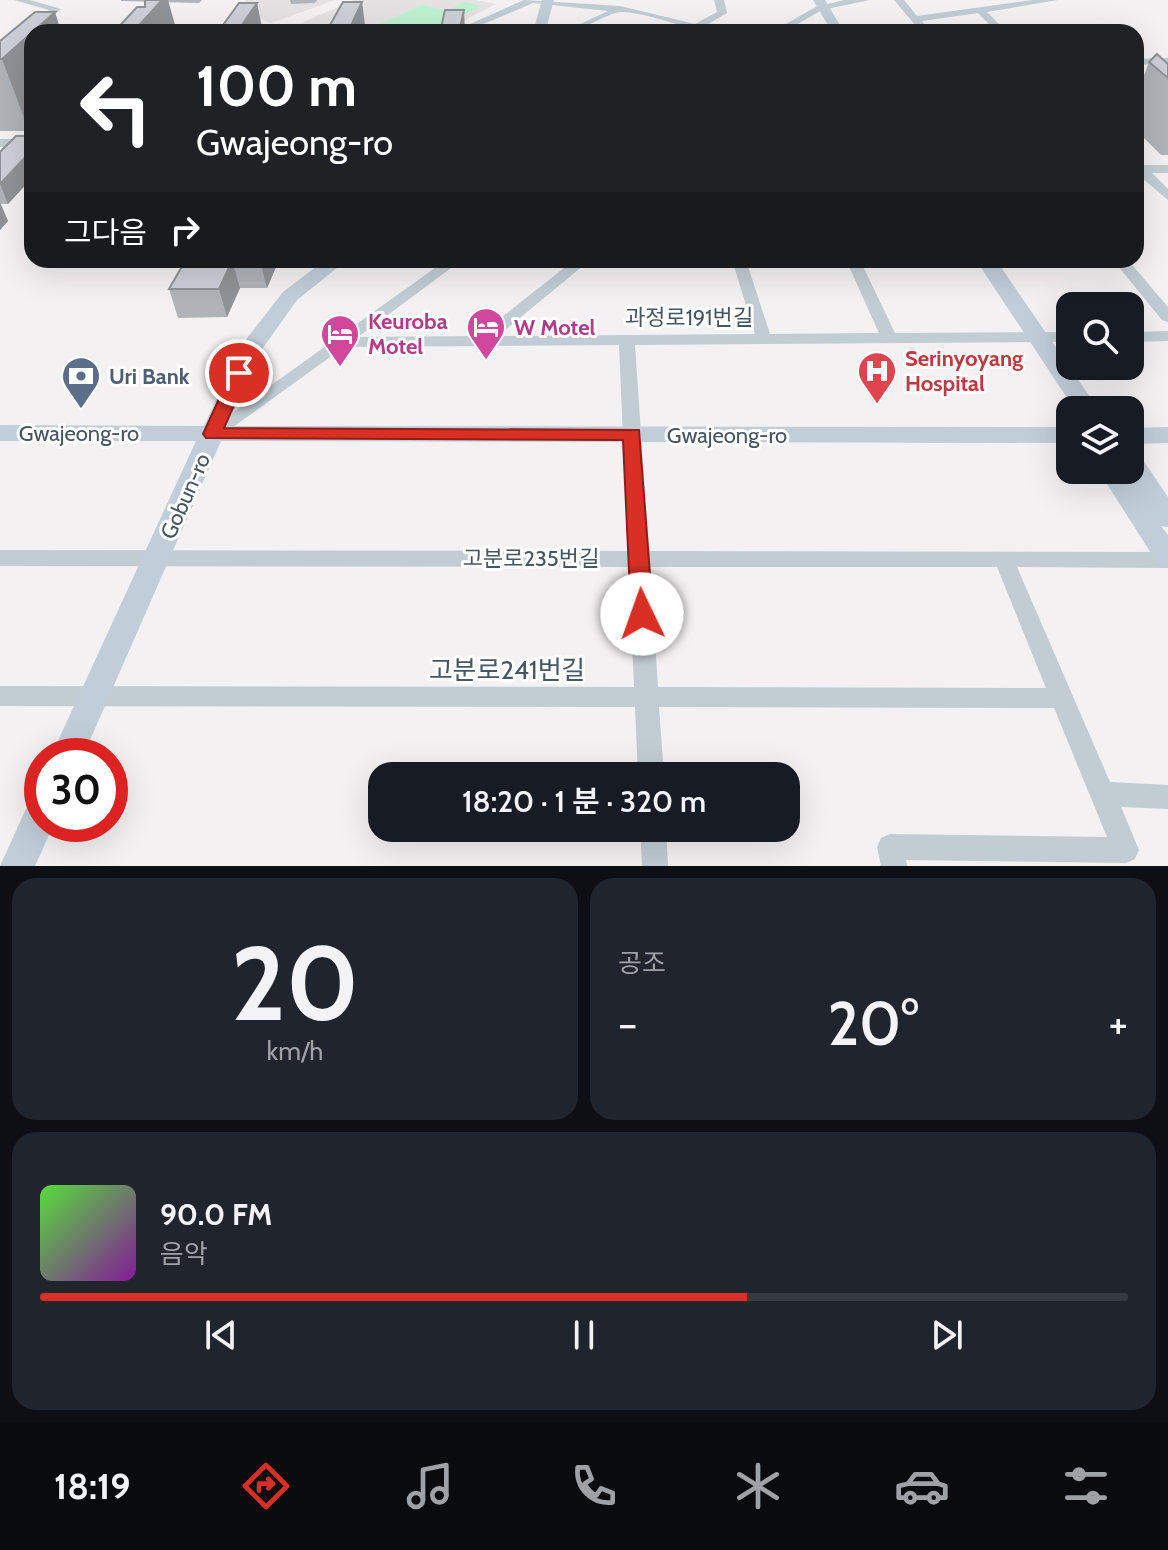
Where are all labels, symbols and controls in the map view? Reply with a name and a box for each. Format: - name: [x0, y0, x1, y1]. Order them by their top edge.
- text: 100 m: [196, 52, 357, 120]
- icon: left: [64, 56, 168, 160]
- text: Gwajeong-ro: [196, 120, 393, 164]
- icon: right: [163, 208, 207, 252]
- text: 그다음: [64, 214, 147, 251]
- map controls: [1056, 292, 1144, 484]
- button: search: [1056, 292, 1144, 380]
- street label: 과정로191번길: [625, 304, 753, 331]
- hotel icon: W Motel: [465, 306, 507, 361]
- place label: Keuroba Motel: [368, 308, 448, 360]
- hotel icon: Keuroba Motel: [319, 313, 361, 368]
- place label: W Motel: [514, 314, 595, 341]
- pin: [205, 339, 273, 407]
- place label: Serinyoyang Hospital: [905, 345, 1023, 397]
- hospital icon: Serinyoyang Hospital: [856, 350, 898, 405]
- icon: arrive: [217, 351, 261, 395]
- bank icon: Uri Bank: [60, 355, 102, 410]
- place label: Uri Bank: [109, 363, 190, 390]
- button: layers: [1056, 396, 1144, 484]
- street label: Gwajeong-ro: [19, 420, 139, 447]
- street label: Gwajeong-ro: [667, 422, 787, 449]
- street label: Gobun-ro: [155, 449, 216, 543]
- street label: 고분로235번길: [463, 545, 599, 572]
- position arrow: [600, 572, 684, 656]
- street label: 고분로241번길: [429, 654, 585, 686]
- speed limit sign: 30: [24, 738, 128, 842]
- text: 18:20 · 1 분 · 320 m: [462, 783, 706, 820]
- text: 20: [231, 920, 359, 1046]
- text: 공조: [618, 947, 666, 979]
- text: 20°: [827, 987, 919, 1060]
- text: −: [618, 997, 637, 1050]
- text: +: [1109, 997, 1128, 1050]
- text: km/h: [267, 1035, 323, 1067]
- text: 90.0 FM: [160, 1196, 272, 1233]
- text: 음악: [160, 1238, 208, 1270]
- icon: previous: [199, 1313, 243, 1357]
- icon: pause: [562, 1313, 606, 1357]
- icon: next: [925, 1313, 969, 1357]
- icon: directions: [238, 1458, 294, 1514]
- icon: music: [402, 1458, 458, 1514]
- icon: phone: [566, 1458, 622, 1514]
- icon: climate: [730, 1458, 786, 1514]
- icon: car: [894, 1458, 950, 1514]
- icon: filters: [1058, 1458, 1114, 1514]
- text: 18:19: [54, 1464, 131, 1508]

